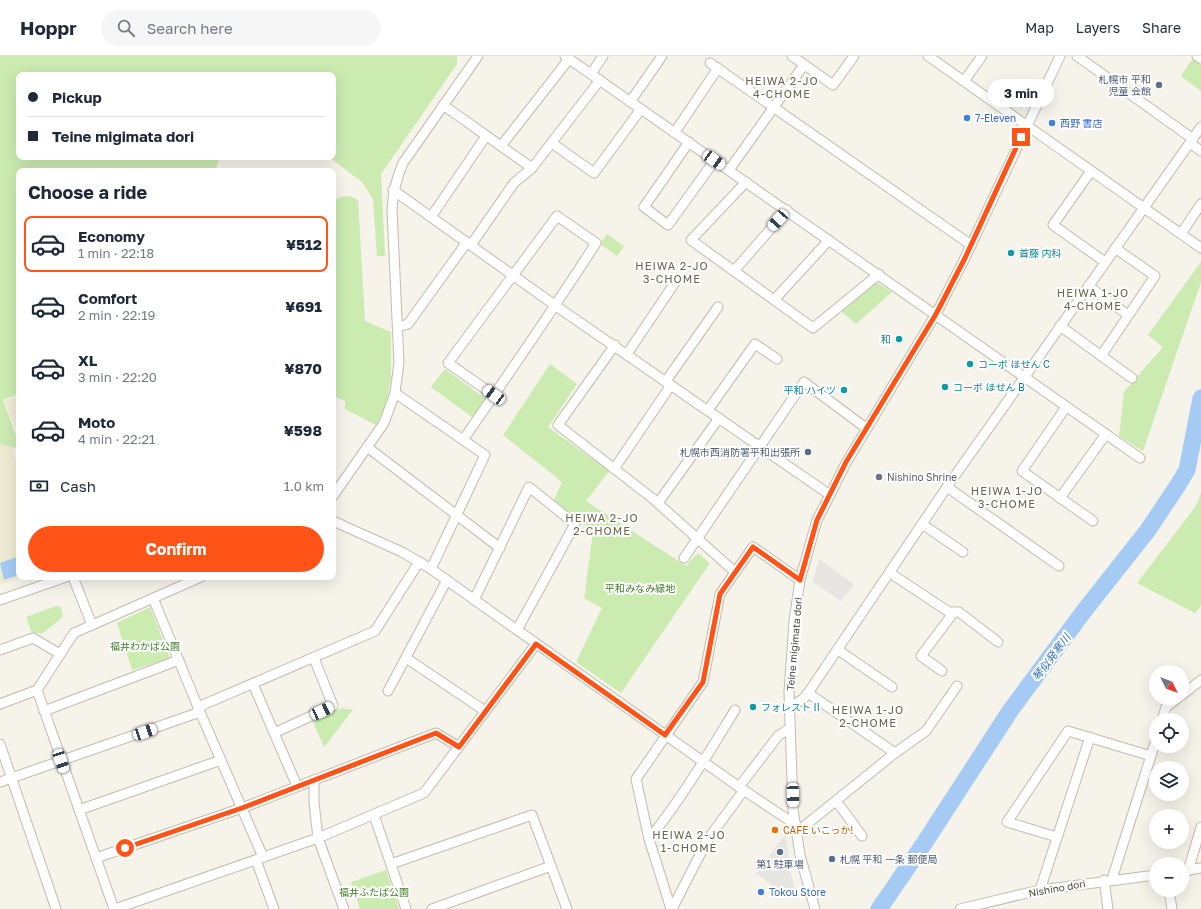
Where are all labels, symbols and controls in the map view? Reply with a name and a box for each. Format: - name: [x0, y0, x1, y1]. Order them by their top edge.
- search box: [101, 10, 381, 46]
- text: Hoppr: [20, 16, 77, 39]
- icon: search: [115, 17, 137, 39]
- text: Search here: [147, 19, 233, 37]
- text: Map: [1025, 19, 1054, 36]
- text: Layers: [1076, 19, 1120, 36]
- text: Share: [1142, 19, 1181, 36]
- place label: 札幌市 平和 児童 会館: [1099, 73, 1151, 97]
- district label: HEIWA 2-JO 4-CHOME: [745, 74, 819, 100]
- callout: 3 min: [988, 79, 1054, 107]
- marker: 札幌市 平和 児童 会館: [1154, 80, 1164, 90]
- text: 3 min: [1004, 85, 1038, 101]
- text: Pickup: [52, 88, 102, 106]
- place label: 7-Eleven: [975, 112, 1016, 124]
- marker: 7-Eleven: [962, 113, 972, 123]
- place label: 西野 書店: [1060, 117, 1103, 129]
- marker: 西野 書店: [1047, 118, 1057, 128]
- text: Teine migimata dori: [52, 127, 194, 145]
- route end: [1012, 128, 1030, 146]
- car: [701, 148, 727, 172]
- text: Choose a ride: [28, 181, 147, 203]
- car: [766, 207, 790, 233]
- icon: car: [30, 226, 66, 262]
- text: Economy: [78, 227, 145, 245]
- text: ¥512: [286, 235, 322, 253]
- text: 1 min · 22:18: [78, 245, 154, 261]
- place label: 首藤 内科: [1019, 247, 1062, 259]
- marker: 首藤 内科: [1006, 248, 1016, 258]
- district label: HEIWA 2-JO 3-CHOME: [635, 259, 709, 285]
- district label: HEIWA 1-JO 4-CHOME: [1057, 286, 1129, 312]
- icon: car: [30, 288, 66, 324]
- text: Comfort: [78, 289, 137, 307]
- text: ¥691: [285, 297, 322, 315]
- text: 2 min · 22:19: [78, 307, 155, 323]
- place label: 和: [881, 333, 891, 345]
- marker: 和: [894, 334, 904, 344]
- icon: car: [30, 350, 66, 386]
- text: XL: [78, 351, 97, 369]
- place label: コーポ ほせん C: [978, 358, 1050, 370]
- text: ¥870: [285, 359, 322, 377]
- marker: コーポ ほせん C: [965, 359, 975, 369]
- text: 3 min · 22:20: [78, 369, 157, 385]
- place label: コーポ ほせん B: [953, 381, 1025, 393]
- marker: コーポ ほせん B: [940, 382, 950, 392]
- car: [481, 383, 507, 407]
- place label: 平和 ハイツ: [784, 384, 836, 396]
- marker: 平和 ハイツ: [839, 385, 849, 395]
- icon: car: [30, 412, 66, 448]
- text: Moto: [78, 413, 115, 431]
- text: ¥598: [284, 421, 322, 439]
- text: 4 min · 22:21: [78, 431, 155, 447]
- place label: 札幌市西消防署平和出張所: [680, 446, 800, 458]
- marker: 札幌市西消防署平和出張所: [803, 447, 813, 457]
- place label: Nishino Shrine: [887, 471, 957, 483]
- marker: Nishino Shrine: [874, 472, 884, 482]
- icon: cash: [28, 475, 50, 497]
- text: Cash: [60, 477, 96, 495]
- text: 1.0 km: [284, 478, 324, 494]
- district label: HEIWA 1-JO 3-CHOME: [971, 484, 1043, 510]
- district label: HEIWA 2-JO 2-CHOME: [565, 511, 639, 537]
- button: Confirm: [28, 526, 324, 572]
- park label: 平和みなみ緑地: [605, 582, 676, 594]
- street label: Teine migimata dori: [784, 597, 804, 691]
- water label: 琴似発寒川: [1029, 630, 1073, 683]
- park label: 福井わかば公園: [110, 640, 180, 652]
- north arrow: [1149, 665, 1189, 705]
- map controls: [1149, 665, 1189, 897]
- car: [309, 700, 335, 722]
- place label: フォレスト II: [761, 701, 820, 713]
- marker: フォレスト II: [748, 702, 758, 712]
- district label: HEIWA 1-JO 2-CHOME: [832, 703, 904, 729]
- button: locate: [1149, 713, 1189, 753]
- car: [132, 722, 158, 742]
- car: [51, 748, 71, 774]
- button: layers: [1149, 761, 1189, 801]
- car: [787, 783, 799, 807]
- button: +: [1149, 809, 1189, 849]
- place label: CAFE いこっか!: [783, 824, 853, 836]
- marker: CAFE いこっか!: [770, 825, 780, 835]
- district label: HEIWA 2-JO 1-CHOME: [652, 828, 726, 854]
- route start: [116, 839, 134, 857]
- marker: 第1 駐車場: [775, 847, 785, 857]
- place label: 札幌 平和 一条 郵便局: [840, 853, 938, 865]
- marker: 札幌 平和 一条 郵便局: [827, 854, 837, 864]
- button: −: [1149, 857, 1189, 897]
- place label: 第1 駐車場: [756, 858, 804, 870]
- street label: Nishino dori: [1027, 877, 1087, 899]
- park label: 福井ふたば公園: [339, 886, 409, 898]
- place label: Tokou Store: [769, 886, 826, 898]
- marker: Tokou Store: [756, 887, 766, 897]

